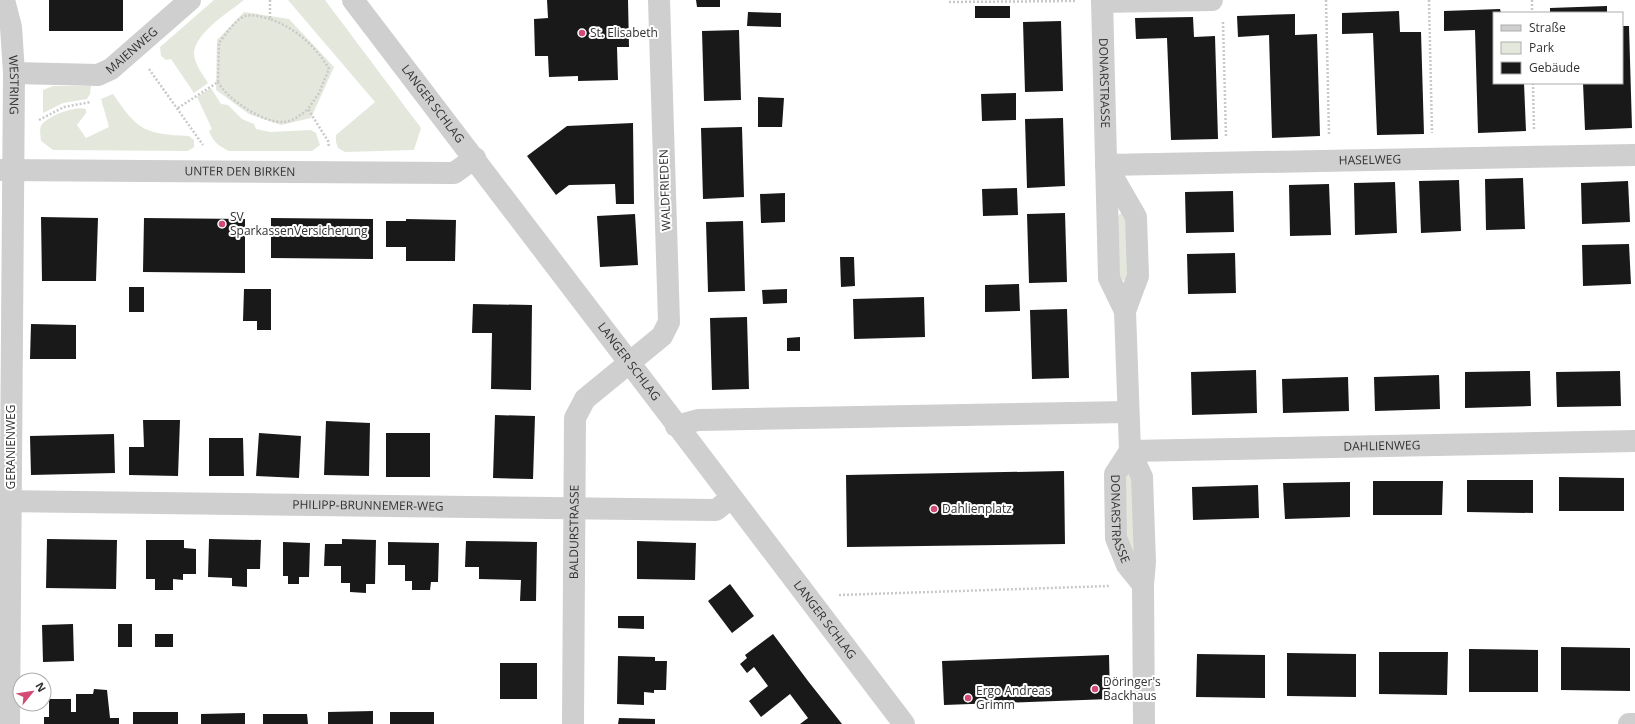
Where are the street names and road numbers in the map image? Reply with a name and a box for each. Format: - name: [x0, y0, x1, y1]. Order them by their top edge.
- street label: MAIENWEG: [102, 23, 161, 78]
- street label: DONARSTRASSE: [1095, 38, 1114, 128]
- street label: WESTRING: [5, 55, 23, 115]
- street label: LANGER SCHLAG: [398, 61, 469, 146]
- street label: WALDFRIEDEN: [655, 149, 674, 231]
- street label: HASELWEG: [1339, 150, 1401, 169]
- street label: UNTER DEN BIRKEN: [185, 162, 295, 180]
- street label: LANGER SCHLAG: [594, 319, 665, 404]
- street label: GERANIENWEG: [2, 405, 19, 489]
- street label: DAHLIENWEG: [1343, 436, 1421, 455]
- street label: DONARSTRASSE: [1107, 474, 1134, 566]
- street label: BALDURSTRASSE: [565, 485, 583, 579]
- street label: PHILIPP-BRUNNEMER-WEG: [292, 496, 444, 515]
- street label: LANGER SCHLAG: [790, 577, 860, 662]

